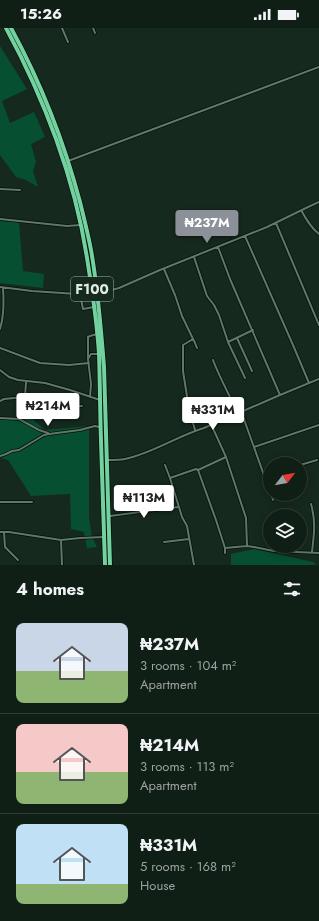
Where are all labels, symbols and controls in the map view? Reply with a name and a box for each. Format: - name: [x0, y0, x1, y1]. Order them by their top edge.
- text: 15:26: [20, 3, 62, 25]
- pin: ₦237M: [179, 210, 235, 244]
- text: ₦237M: [184, 213, 230, 232]
- road number: F100: [71, 277, 113, 301]
- pin: ₦214M: [20, 393, 76, 427]
- text: ₦214M: [25, 396, 71, 415]
- pin: ₦331M: [185, 397, 241, 431]
- text: ₦331M: [191, 400, 235, 419]
- north arrow: [263, 457, 307, 501]
- map controls: [263, 457, 307, 553]
- pin: ₦113M: [116, 485, 172, 519]
- text: ₦113M: [123, 488, 165, 507]
- button: layers: [263, 509, 307, 553]
- text: 4 homes: [16, 577, 84, 601]
- icon: filters: [281, 578, 303, 600]
- text: ₦237M: [140, 632, 199, 656]
- icon: home: [48, 639, 96, 687]
- text: 3 rooms · 104 m²: [140, 656, 236, 675]
- text: Apartment: [140, 675, 197, 694]
- text: ₦214M: [140, 733, 199, 757]
- icon: home: [48, 740, 96, 788]
- text: 3 rooms · 113 m²: [140, 757, 234, 776]
- text: Apartment: [140, 776, 197, 795]
- text: ₦331M: [140, 833, 197, 857]
- icon: home: [48, 840, 96, 888]
- text: 5 rooms · 168 m²: [140, 857, 236, 876]
- text: House: [140, 876, 175, 895]

